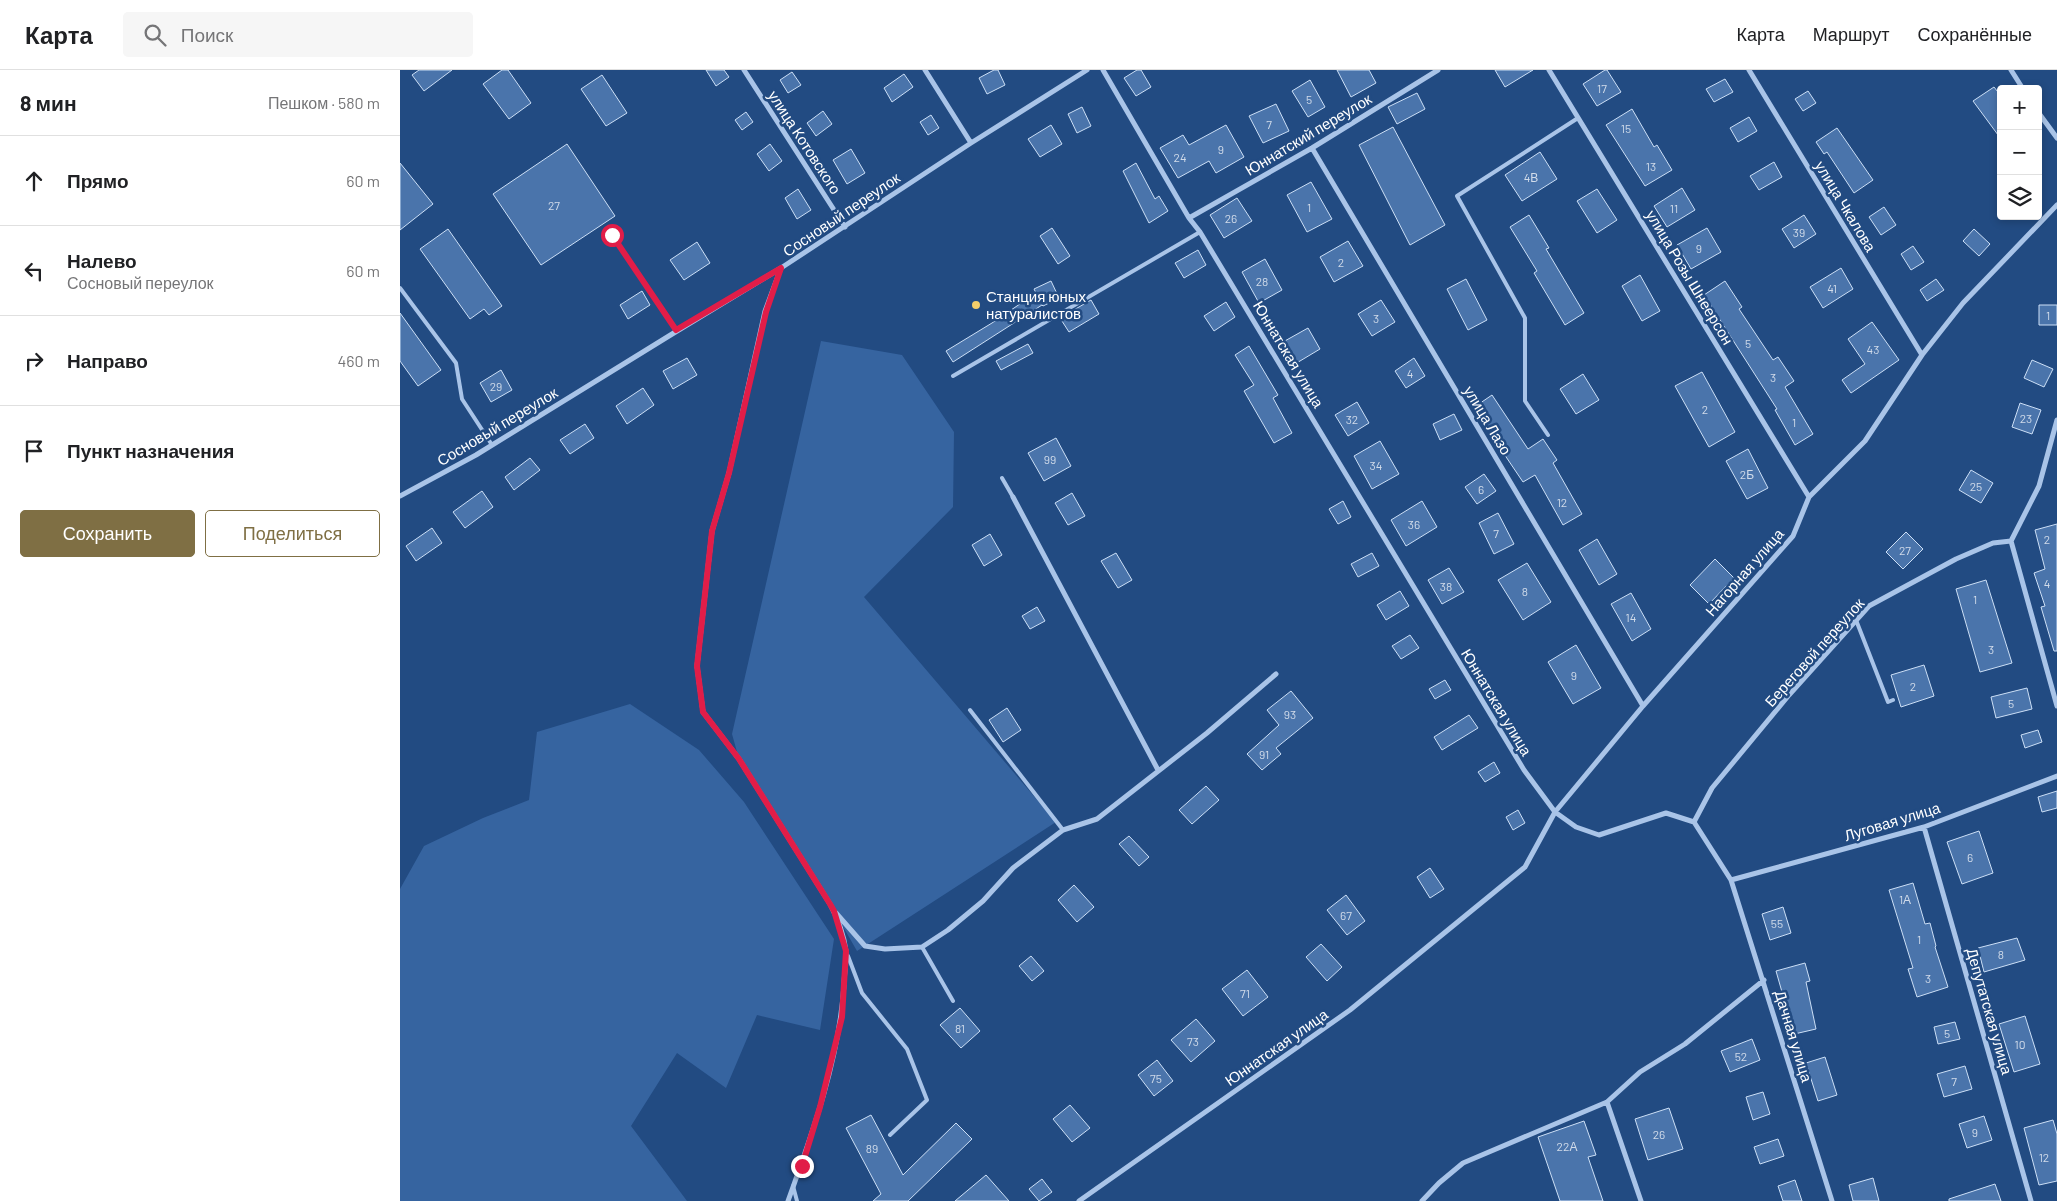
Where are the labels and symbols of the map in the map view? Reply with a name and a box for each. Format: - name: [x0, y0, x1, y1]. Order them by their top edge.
- house number: 17: [1597, 81, 1607, 95]
- street label: улица Котовского: [765, 87, 845, 197]
- street label: Юннатский переулок: [1242, 89, 1375, 179]
- house number: 5: [1306, 92, 1312, 106]
- house number: 7: [1266, 117, 1272, 131]
- house number: 15: [1621, 121, 1631, 135]
- house number: 9: [1218, 142, 1224, 156]
- house number: 24: [1173, 150, 1187, 164]
- street label: улица Чкалова: [1812, 157, 1881, 255]
- house number: 13: [1646, 159, 1656, 173]
- street label: Сосновый переулок: [779, 168, 903, 260]
- house number: 4В: [1524, 170, 1538, 184]
- house number: 27: [548, 198, 560, 212]
- house number: 1: [1307, 200, 1311, 214]
- house number: 11: [1670, 201, 1678, 215]
- street label: улица Розы Шнеерсон: [1643, 206, 1737, 348]
- house number: 26: [1225, 211, 1237, 225]
- route start: [601, 224, 624, 247]
- house number: 39: [1793, 225, 1805, 239]
- house number: 9: [1696, 241, 1702, 255]
- house number: 2: [1338, 255, 1344, 269]
- house number: 28: [1256, 274, 1268, 288]
- house number: 41: [1827, 281, 1837, 295]
- place label: Станция юных натуралистов: [986, 287, 1087, 322]
- street label: Юннатская улица: [1250, 297, 1328, 411]
- marker: Станция юных натуралистов: [970, 299, 982, 311]
- house number: 1: [2046, 308, 2050, 322]
- house number: 3: [1373, 311, 1379, 325]
- house number: 5: [1745, 336, 1751, 350]
- house number: 43: [1867, 342, 1879, 356]
- house number: 4: [1407, 366, 1413, 380]
- house number: 3: [1770, 370, 1776, 384]
- house number: 29: [490, 379, 502, 393]
- street label: улица Лазо: [1460, 382, 1516, 458]
- street label: Сосновый переулок: [433, 383, 561, 469]
- house number: 2: [1702, 402, 1708, 416]
- house number: 23: [2020, 411, 2032, 425]
- house number: 32: [1346, 412, 1358, 426]
- house number: 1: [1792, 415, 1796, 429]
- house number: 99: [1044, 452, 1056, 466]
- house number: 34: [1370, 458, 1382, 472]
- house number: 2Б: [1740, 467, 1754, 481]
- house number: 25: [1970, 479, 1982, 493]
- house number: 6: [1478, 482, 1484, 496]
- house number: 12: [1557, 495, 1567, 509]
- house number: 36: [1408, 517, 1420, 531]
- street label: Нагорная улица: [1701, 524, 1787, 619]
- house number: 7: [1493, 526, 1499, 540]
- house number: 2: [2044, 532, 2050, 546]
- house number: 27: [1899, 543, 1911, 557]
- house number: 4: [2044, 576, 2050, 590]
- house number: 38: [1440, 579, 1452, 593]
- house number: 8: [1522, 584, 1528, 598]
- house number: 1: [1973, 592, 1977, 606]
- street label: Береговой переулок: [1761, 594, 1868, 710]
- house number: 14: [1626, 610, 1636, 624]
- house number: 3: [1988, 642, 1994, 656]
- street label: Юннатская улица: [1458, 645, 1536, 759]
- house number: 9: [1571, 668, 1577, 682]
- house number: 2: [1910, 679, 1916, 693]
- house number: 5: [2008, 696, 2014, 710]
- house number: 93: [1284, 707, 1296, 721]
- house number: 91: [1259, 747, 1269, 761]
- street label: Луговая улица: [1842, 798, 1943, 844]
- house number: 6: [1967, 850, 1973, 864]
- house number: 1А: [1899, 892, 1911, 906]
- house number: 67: [1340, 908, 1352, 922]
- house number: 55: [1771, 916, 1783, 930]
- house number: 1: [1917, 932, 1921, 946]
- street label: Депутатская улица: [1963, 946, 2017, 1077]
- house number: 8: [1998, 947, 2004, 961]
- house number: 3: [1925, 971, 1931, 985]
- house number: 71: [1240, 986, 1250, 1000]
- street label: Дачная улица: [1772, 988, 1817, 1085]
- street label: Юннатская улица: [1221, 1004, 1331, 1089]
- house number: 81: [955, 1021, 965, 1035]
- house number: 5: [1944, 1026, 1950, 1040]
- house number: 73: [1187, 1034, 1199, 1048]
- house number: 10: [2015, 1037, 2025, 1051]
- house number: 52: [1735, 1049, 1747, 1063]
- house number: 75: [1150, 1071, 1162, 1085]
- house number: 7: [1951, 1074, 1957, 1088]
- house number: 9: [1972, 1125, 1978, 1139]
- house number: 26: [1653, 1127, 1665, 1141]
- house number: 22А: [1557, 1139, 1577, 1153]
- house number: 89: [866, 1141, 878, 1155]
- house number: 12: [2039, 1150, 2049, 1164]
- route end: [791, 1155, 814, 1178]

